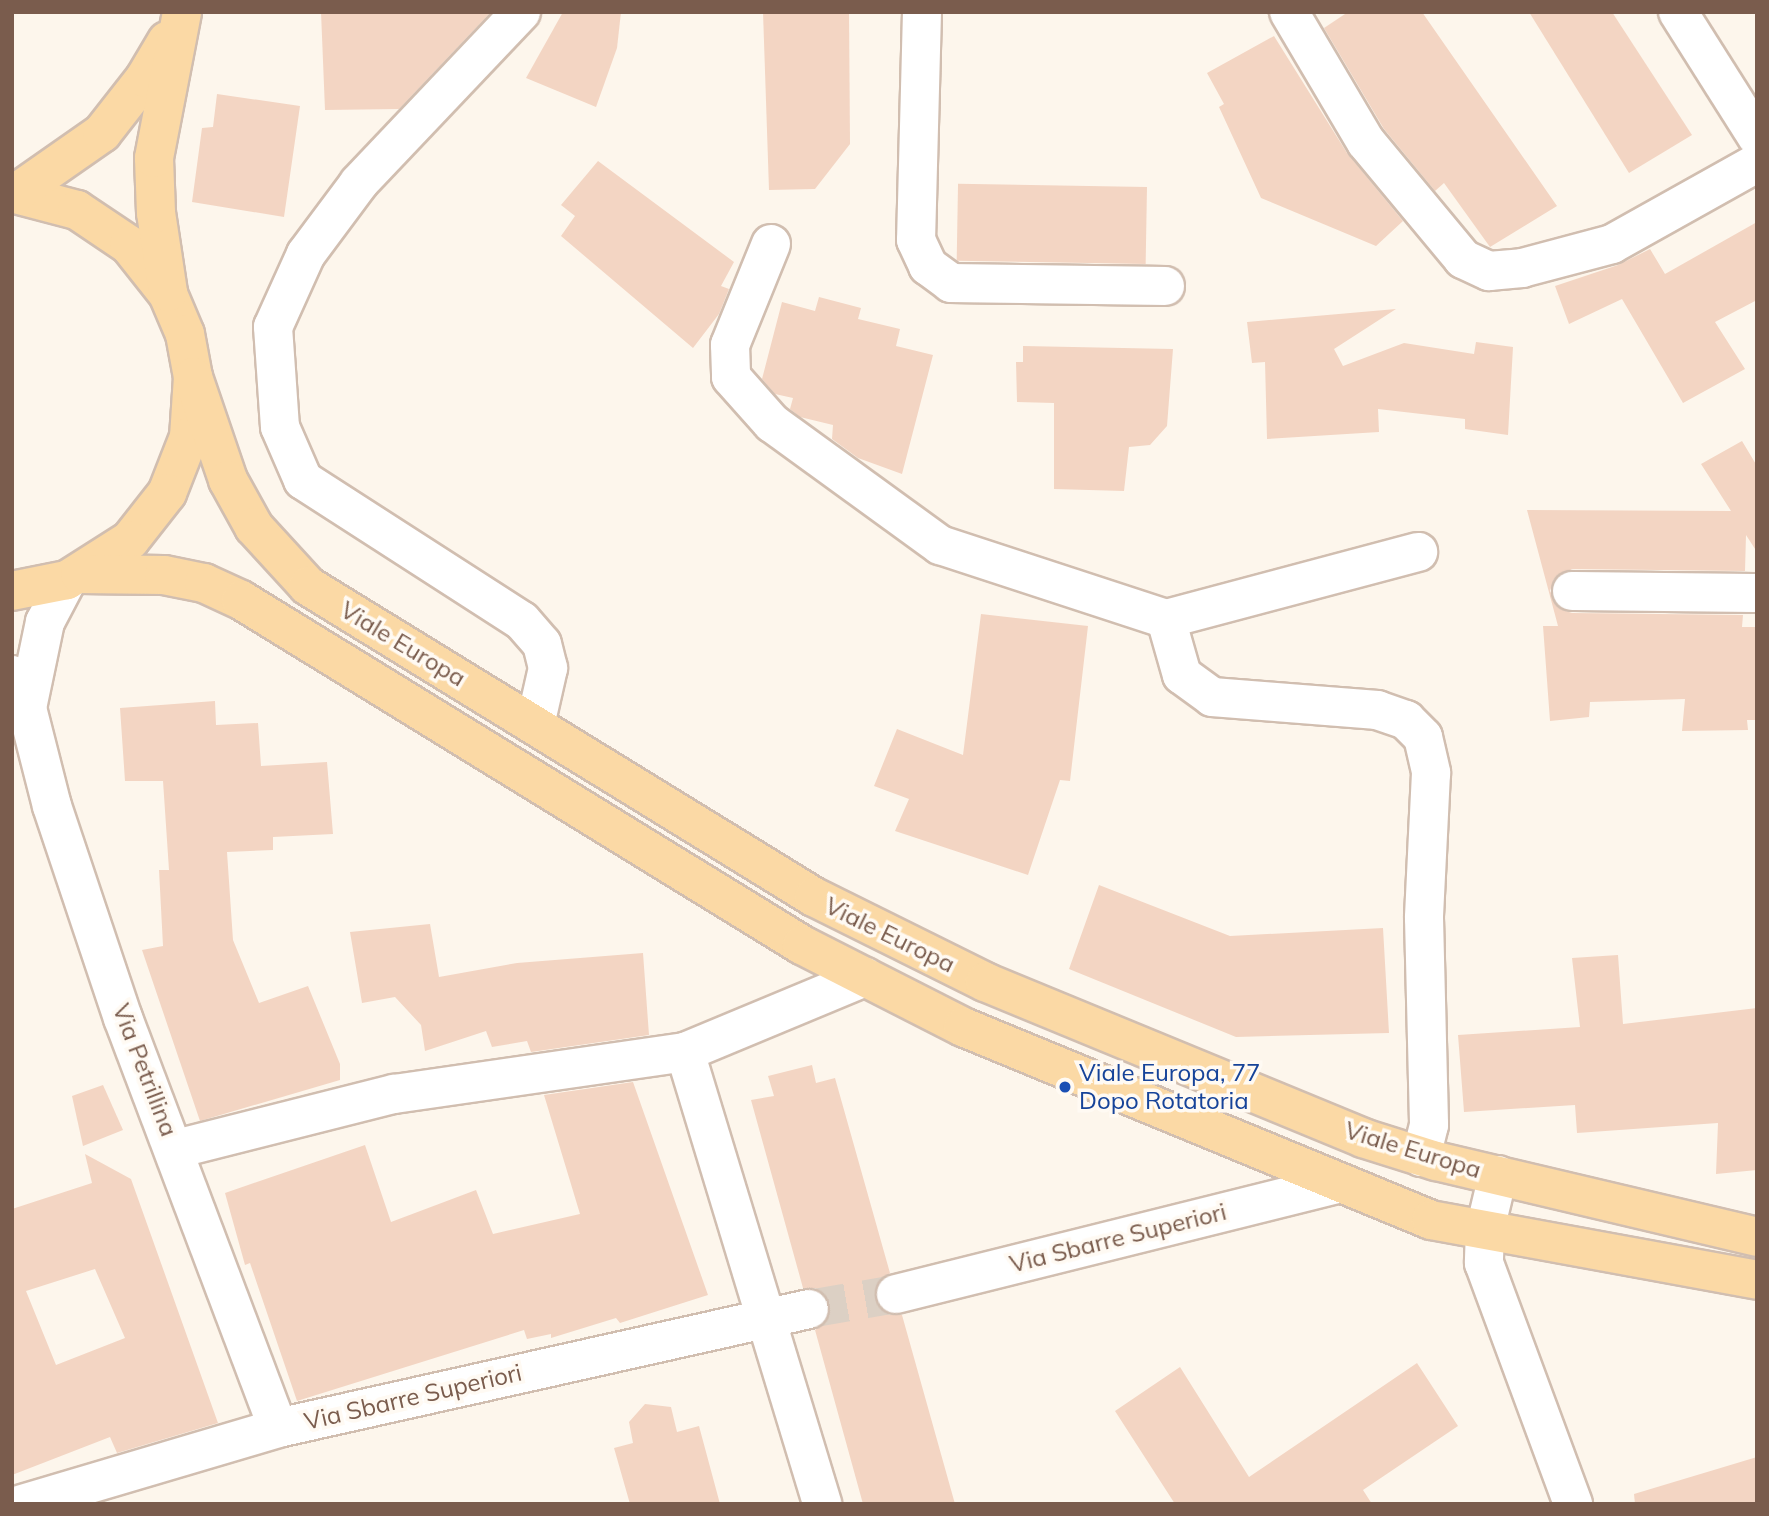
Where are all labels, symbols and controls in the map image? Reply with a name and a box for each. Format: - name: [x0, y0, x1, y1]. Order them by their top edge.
- street label: Viale Europa: [335, 595, 471, 693]
- street label: Viale Europa: [820, 891, 960, 979]
- street label: Via Petrillina: [107, 1000, 183, 1140]
- place label: Viale Europa, 77 Dopo Rotatoria: [1079, 1059, 1260, 1115]
- marker: Viale Europa, 77 Dopo Rotatoria: [1057, 1079, 1073, 1095]
- street label: Viale Europa: [1341, 1116, 1485, 1184]
- street label: Via Sbarre Superiori: [1007, 1197, 1229, 1279]
- street label: Via Sbarre Superiori: [301, 1358, 525, 1436]

